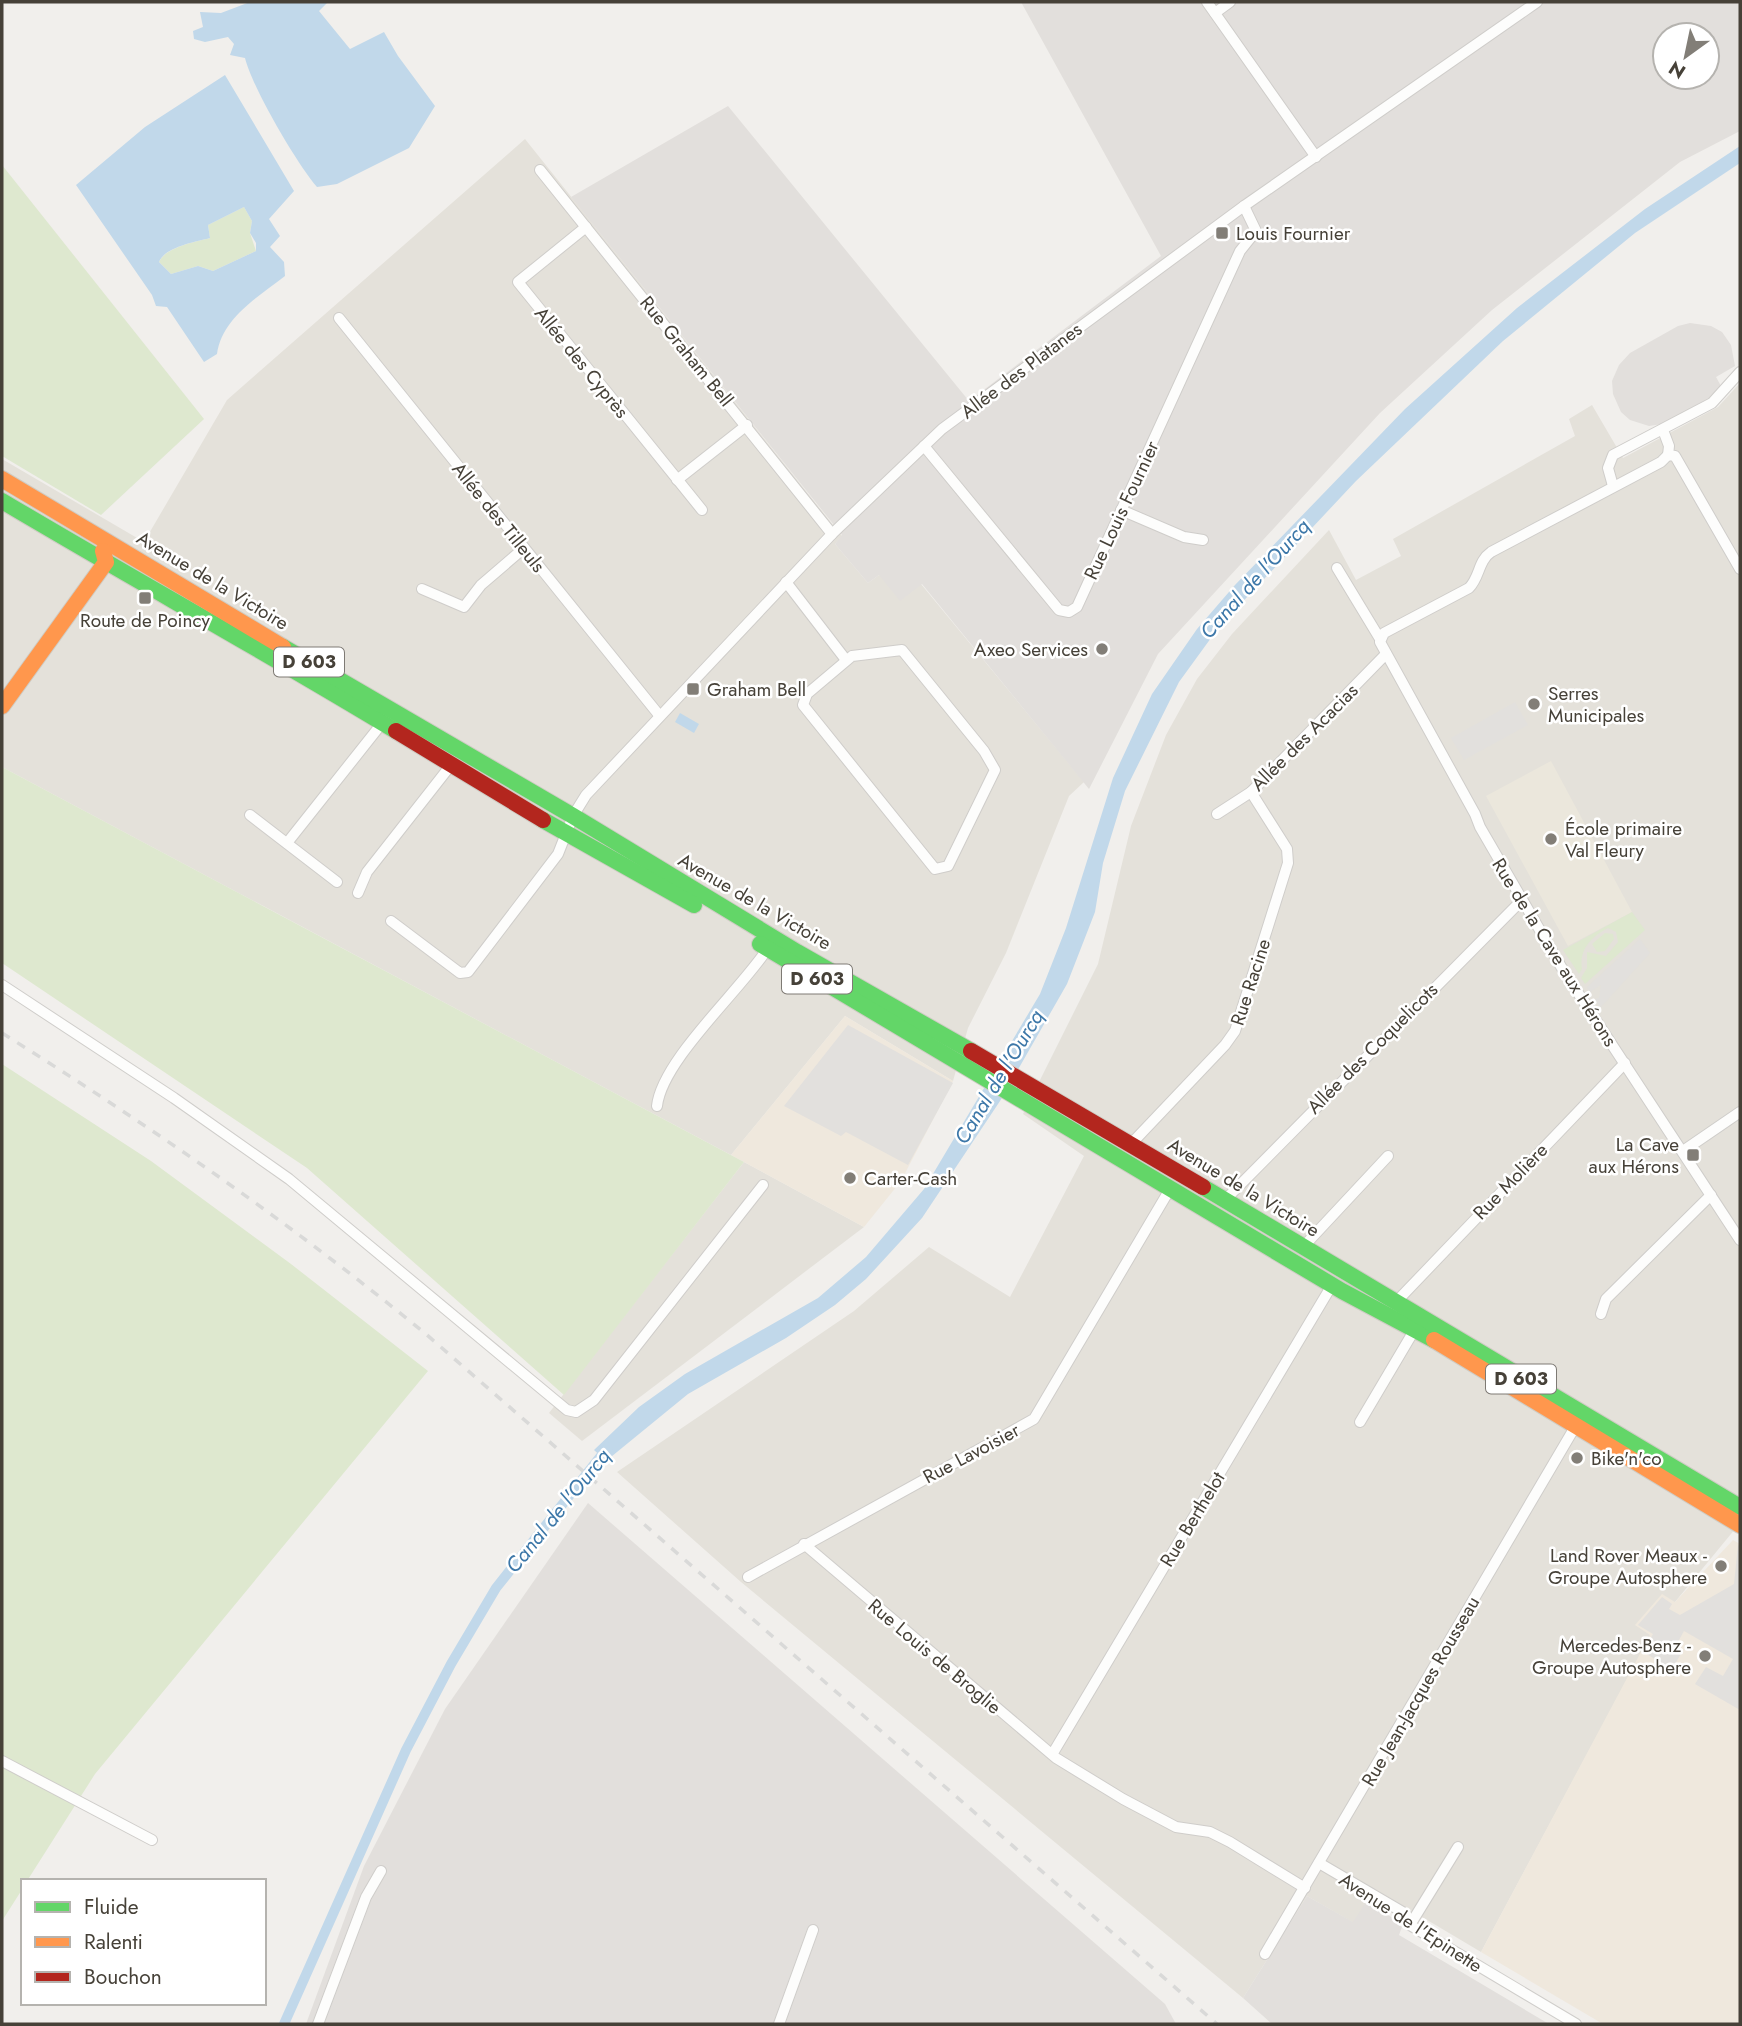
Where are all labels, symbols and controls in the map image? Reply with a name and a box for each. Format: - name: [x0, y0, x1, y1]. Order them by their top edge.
- north arrow: [1651, 21, 1721, 91]
- text: N: [1663, 54, 1691, 85]
- place label: Louis Fournier: [1236, 220, 1351, 247]
- marker: Louis Fournier: [1214, 225, 1230, 241]
- street label: Rue Graham Bell: [634, 290, 740, 412]
- street label: Allée des Cyprès: [528, 301, 635, 424]
- street label: Allée des Platanes: [955, 316, 1088, 425]
- street label: Rue Louis Fournier: [1077, 436, 1166, 584]
- street label: Allée des Tilleuls: [446, 456, 552, 578]
- water label: Canal de l'Ourcq: [1193, 512, 1317, 646]
- street label: Avenue de la Victoire: [132, 524, 294, 637]
- marker: Route de Poincy: [137, 590, 153, 606]
- place label: Route de Poincy: [80, 607, 211, 634]
- place label: Axeo Services: [974, 636, 1088, 663]
- marker: Axeo Services: [1094, 641, 1110, 657]
- road number: D 603: [274, 648, 344, 676]
- place label: Graham Bell: [707, 676, 806, 703]
- street label: Allée des Acacias: [1245, 677, 1364, 797]
- place label: Serres Municipales: [1548, 680, 1644, 729]
- marker: Graham Bell: [685, 681, 701, 697]
- marker: Serres Municipales: [1526, 696, 1542, 712]
- place label: École primaire Val Fleury: [1565, 815, 1682, 864]
- marker: École primaire Val Fleury: [1543, 831, 1559, 847]
- street label: Avenue de la Victoire: [673, 847, 837, 956]
- street label: Rue de la Cave aux Hérons: [1485, 853, 1624, 1052]
- street label: Rue Racine: [1224, 935, 1277, 1029]
- road number: D 603: [782, 964, 852, 994]
- street label: Allée des Coquelicots: [1301, 977, 1444, 1120]
- water label: Canal de l'Ourcq: [947, 1004, 1051, 1150]
- street label: Avenue de la Victoire: [1163, 1131, 1325, 1244]
- place label: La Cave aux Hérons: [1589, 1131, 1679, 1180]
- street label: Rue Molière: [1467, 1137, 1554, 1226]
- marker: La Cave aux Hérons: [1685, 1147, 1701, 1163]
- place label: Carter-Cash: [864, 1165, 957, 1192]
- marker: Carter-Cash: [842, 1170, 858, 1186]
- road number: D 603: [1486, 1364, 1556, 1394]
- street label: Rue Lavoisier: [918, 1416, 1025, 1490]
- water label: Canal de l'Ourcq: [499, 1442, 618, 1580]
- place label: Bike'n'co: [1591, 1445, 1662, 1472]
- marker: Bike'n'co: [1569, 1450, 1585, 1466]
- street label: Rue Berthelot: [1153, 1466, 1232, 1572]
- place label: Land Rover Meaux - Groupe Autosphere: [1548, 1542, 1707, 1591]
- marker: Land Rover Meaux - Groupe Autosphere: [1713, 1558, 1729, 1574]
- street label: Rue Jean-Jacques Rousseau: [1355, 1591, 1486, 1791]
- street label: Rue Louis de Broglie: [862, 1592, 1007, 1720]
- place label: Mercedes-Benz - Groupe Autosphere: [1532, 1632, 1691, 1681]
- marker: Mercedes-Benz - Groupe Autosphere: [1697, 1648, 1713, 1664]
- street label: Avenue de l'Epinette: [1334, 1866, 1488, 1979]
- legend: [21, 1879, 266, 2005]
- text: Fluide: [84, 1892, 139, 1922]
- text: Ralenti: [84, 1927, 143, 1957]
- text: Bouchon: [84, 1962, 162, 1992]

